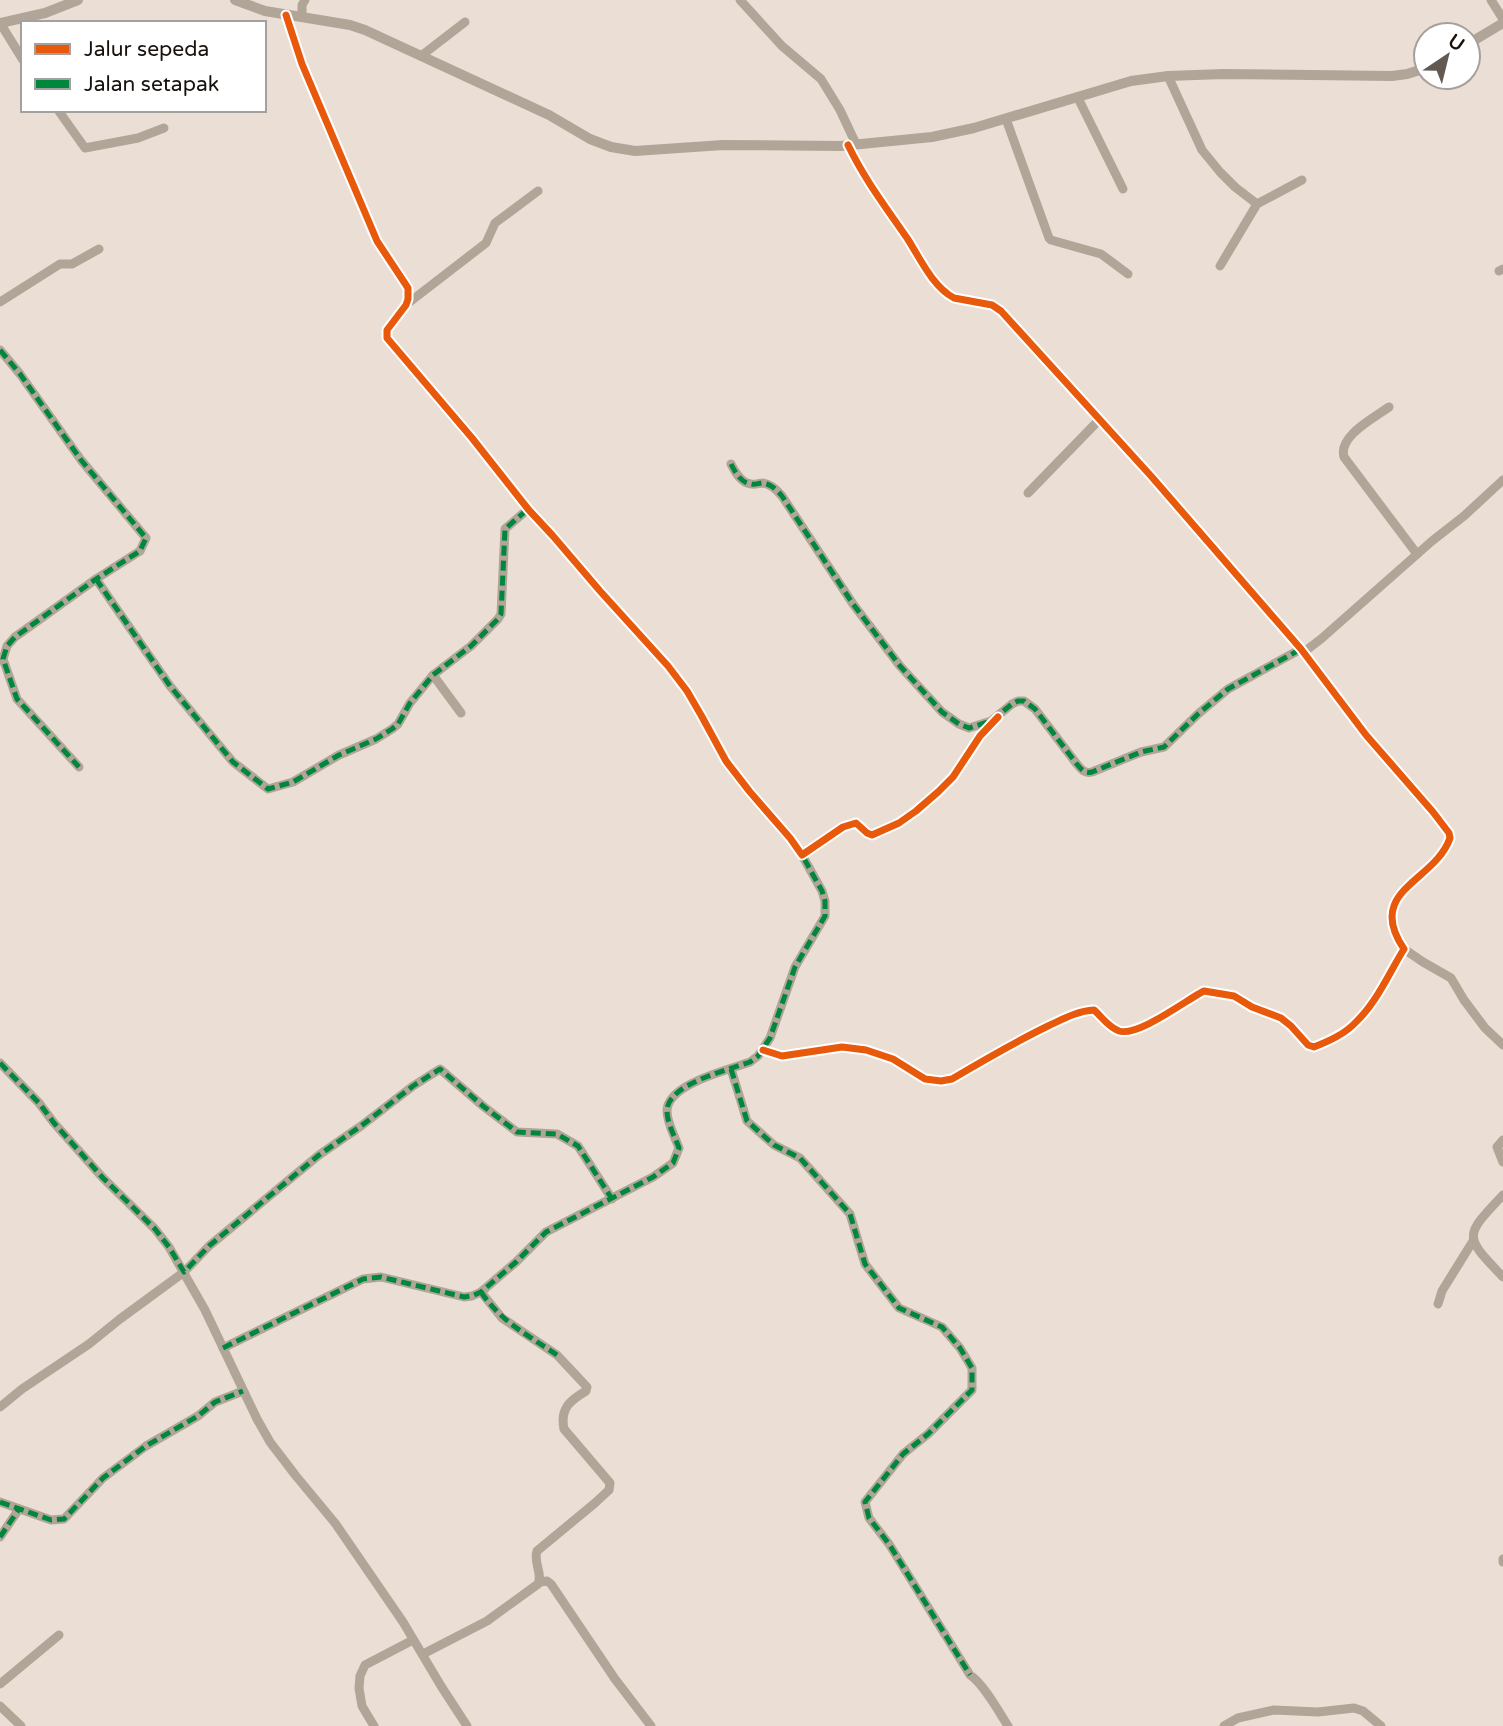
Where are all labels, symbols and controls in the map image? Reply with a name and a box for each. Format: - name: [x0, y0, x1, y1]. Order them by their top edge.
- legend: [21, 21, 266, 112]
- north arrow: [1412, 21, 1482, 91]
- text: U: [1444, 30, 1468, 56]
- text: Jalur sepeda: [84, 37, 209, 62]
- text: Jalan setapak: [84, 72, 219, 97]

